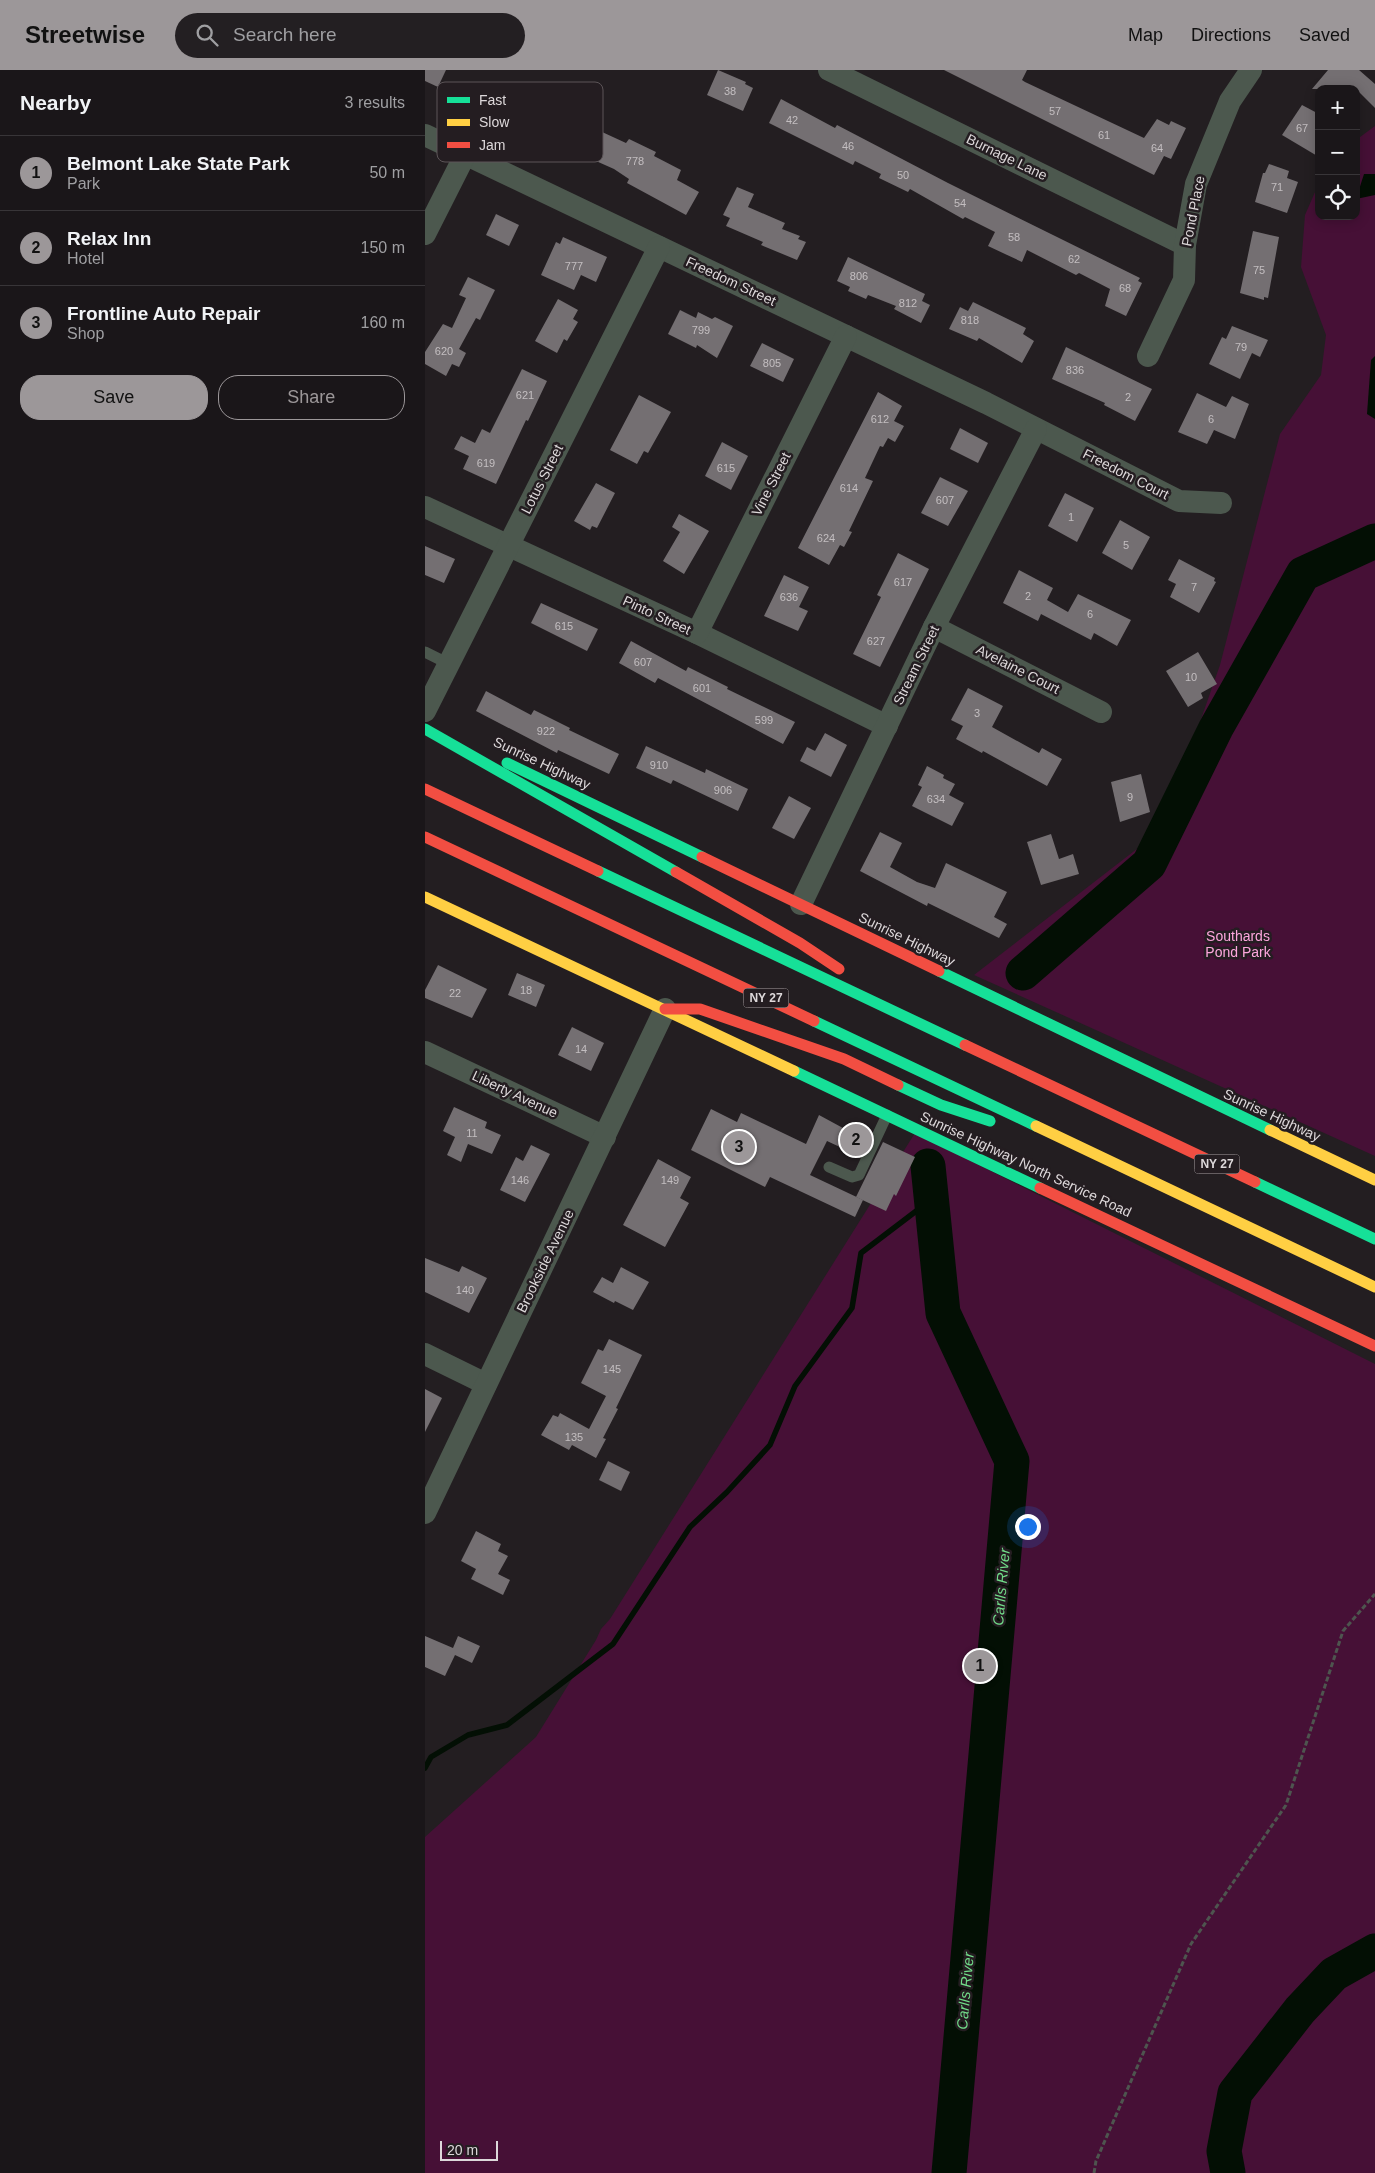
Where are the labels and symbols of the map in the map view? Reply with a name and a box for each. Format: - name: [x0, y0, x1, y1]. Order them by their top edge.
- legend: [437, 82, 603, 162]
- house number: 38: [724, 85, 736, 97]
- text: Fast: [479, 92, 506, 108]
- house number: 57: [1049, 105, 1061, 117]
- text: Slow: [479, 114, 510, 130]
- house number: 42: [786, 114, 798, 126]
- house number: 67: [1296, 122, 1308, 134]
- house number: 61: [1098, 129, 1110, 141]
- street label: Burnage Lane: [964, 131, 1050, 184]
- text: Jam: [479, 137, 505, 153]
- house number: 46: [842, 140, 854, 152]
- house number: 64: [1151, 142, 1163, 154]
- house number: 778: [626, 155, 644, 167]
- house number: 50: [897, 169, 909, 181]
- street label: Pond Place: [1178, 174, 1208, 248]
- house number: 71: [1271, 181, 1283, 193]
- house number: 54: [954, 197, 966, 209]
- house number: 58: [1008, 231, 1020, 243]
- street label: Freedom Street: [684, 253, 779, 309]
- house number: 62: [1068, 253, 1080, 265]
- house number: 777: [565, 260, 583, 272]
- house number: 75: [1253, 264, 1265, 276]
- house number: 806: [850, 270, 868, 282]
- house number: 68: [1119, 282, 1131, 294]
- house number: 812: [899, 297, 917, 309]
- house number: 818: [961, 314, 979, 326]
- house number: 799: [692, 324, 710, 336]
- house number: 79: [1235, 341, 1247, 353]
- house number: 620: [435, 345, 453, 357]
- house number: 805: [763, 357, 781, 369]
- house number: 836: [1066, 364, 1084, 376]
- house number: 621: [516, 389, 534, 401]
- house number: 2: [1125, 391, 1131, 403]
- house number: 612: [871, 413, 889, 425]
- house number: 6: [1208, 413, 1214, 425]
- street label: Lotus Street: [518, 442, 566, 516]
- street label: Freedom Court: [1080, 445, 1172, 503]
- street label: Vine Street: [748, 450, 794, 518]
- house number: 619: [477, 457, 495, 469]
- house number: 615: [717, 462, 735, 474]
- house number: 614: [840, 482, 858, 494]
- house number: 607: [936, 494, 954, 506]
- house number: 1: [1068, 511, 1074, 523]
- house number: 624: [817, 532, 835, 544]
- house number: 5: [1123, 539, 1129, 551]
- house number: 617: [894, 576, 912, 588]
- house number: 7: [1191, 581, 1197, 593]
- house number: 2: [1025, 590, 1031, 602]
- house number: 636: [780, 591, 798, 603]
- street label: Pinto Street: [620, 592, 694, 638]
- house number: 6: [1087, 608, 1093, 620]
- house number: 615: [555, 620, 573, 632]
- street label: Stream Street: [890, 623, 942, 707]
- house number: 627: [867, 635, 885, 647]
- street label: Avelaine Court: [974, 641, 1063, 697]
- house number: 607: [634, 656, 652, 668]
- house number: 10: [1185, 671, 1197, 683]
- house number: 601: [693, 682, 711, 694]
- house number: 3: [974, 707, 980, 719]
- house number: 599: [755, 714, 773, 726]
- house number: 922: [537, 725, 555, 737]
- street label: Sunrise Highway: [491, 734, 593, 792]
- house number: 910: [650, 759, 668, 771]
- house number: 906: [714, 784, 732, 796]
- house number: 9: [1127, 791, 1133, 803]
- house number: 634: [927, 793, 945, 805]
- street label: Sunrise Highway: [856, 909, 958, 969]
- park label: Southards Pond Park: [1205, 928, 1272, 960]
- house number: 18: [520, 984, 532, 996]
- house number: 22: [449, 987, 461, 999]
- road number: NY 27: [743, 988, 789, 1008]
- house number: 14: [575, 1043, 587, 1055]
- street label: Liberty Avenue: [470, 1067, 560, 1121]
- street label: Sunrise Highway: [1221, 1086, 1323, 1144]
- street label: Sunrise Highway North Service Road: [918, 1108, 1134, 1220]
- pin: 2: [840, 1121, 872, 1159]
- house number: 11: [466, 1127, 478, 1139]
- pin: 3: [723, 1128, 755, 1166]
- road number: NY 27: [1195, 1154, 1239, 1174]
- house number: 146: [511, 1174, 529, 1186]
- house number: 149: [661, 1174, 679, 1186]
- street label: Brookside Avenue: [513, 1207, 577, 1315]
- house number: 140: [456, 1284, 474, 1296]
- house number: 145: [603, 1363, 621, 1375]
- house number: 135: [565, 1431, 583, 1443]
- your location: [1015, 1514, 1041, 1540]
- water label: Carlls River: [989, 1547, 1013, 1626]
- pin: 1: [964, 1647, 996, 1685]
- water label: Carlls River: [953, 1951, 977, 2030]
- scale bar: [440, 2138, 497, 2161]

